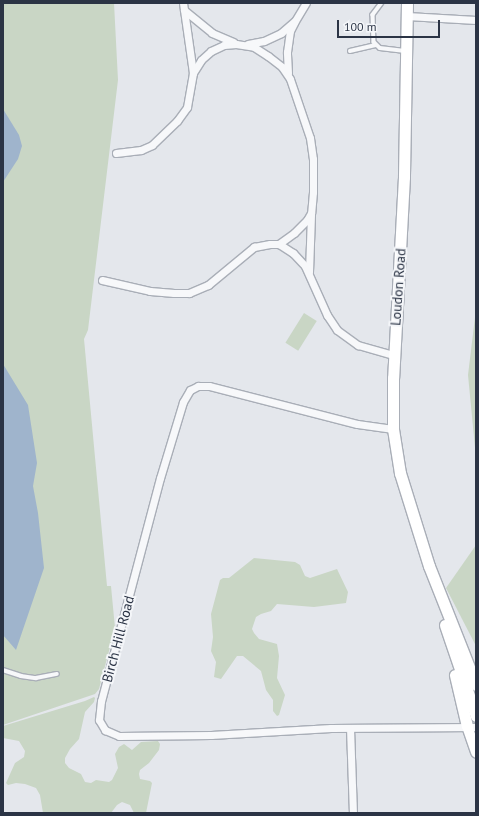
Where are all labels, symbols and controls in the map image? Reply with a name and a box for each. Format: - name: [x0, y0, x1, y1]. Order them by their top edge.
- scale bar: [339, 12, 442, 38]
- text: 100 m: [344, 19, 377, 34]
- street label: Loudon Road: [387, 248, 409, 326]
- street label: Birch Hill Road: [98, 594, 138, 684]

